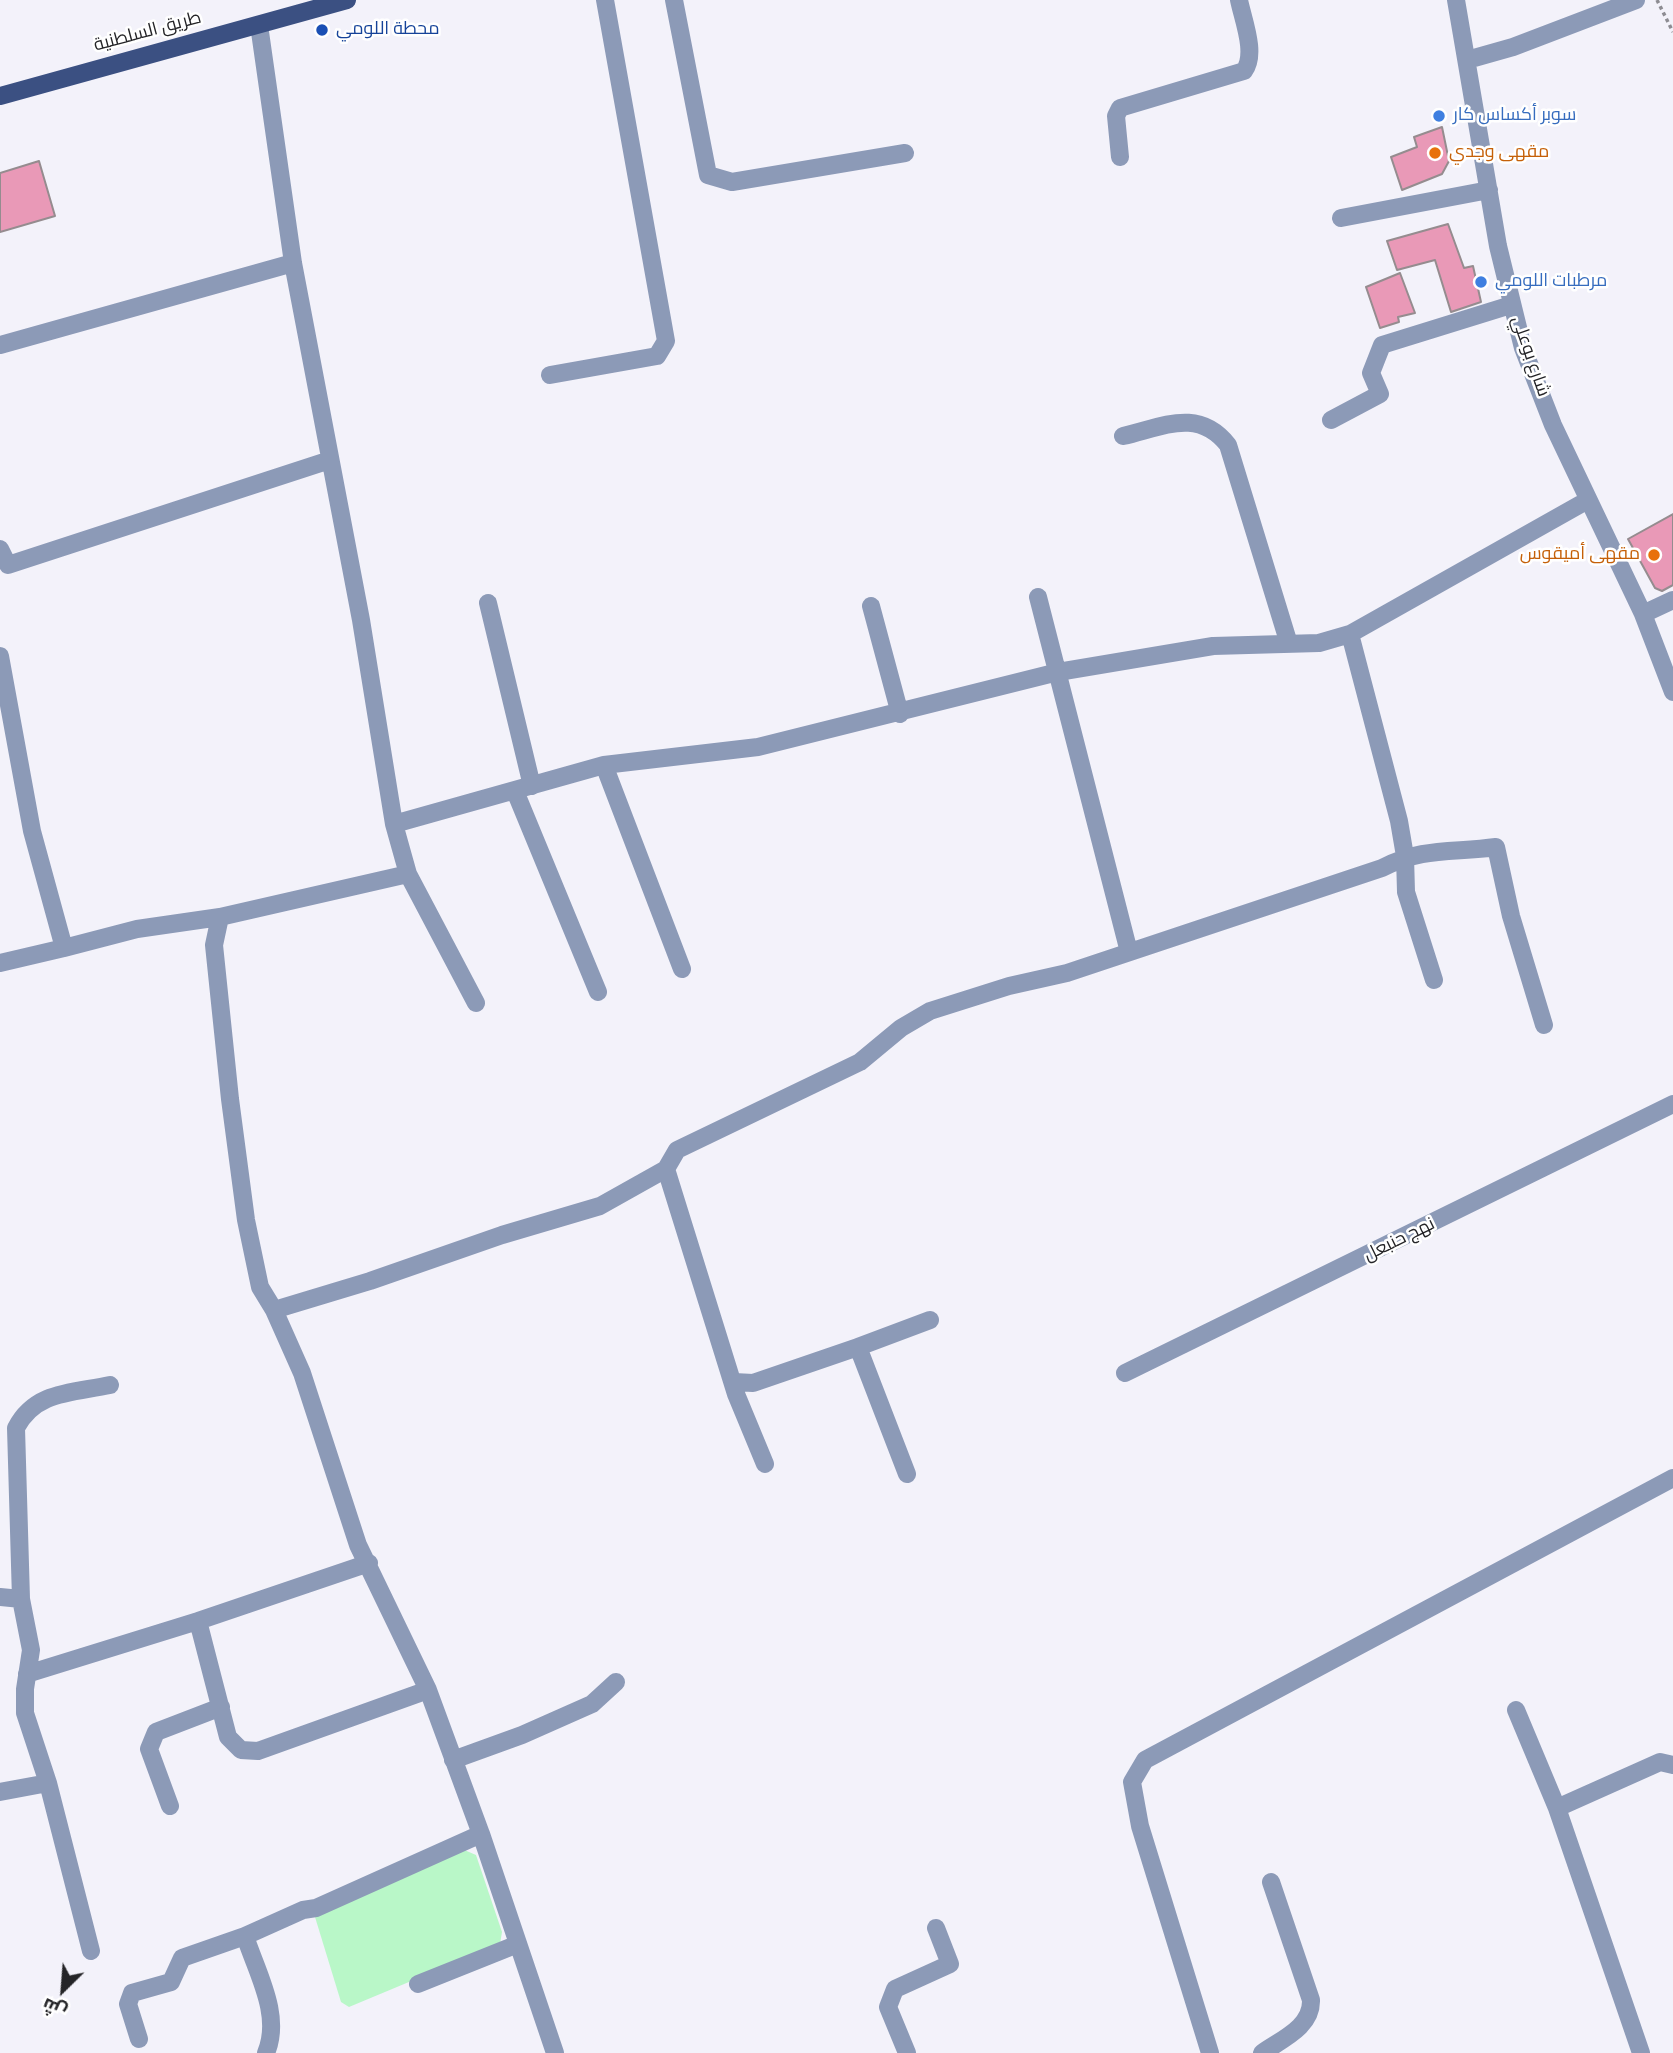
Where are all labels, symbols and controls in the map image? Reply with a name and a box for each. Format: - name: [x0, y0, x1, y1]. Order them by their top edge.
- street label: طريق السلطنية: [92, 8, 204, 58]
- place label: محطة اللومي: [336, 19, 439, 41]
- marker: محطة اللومي: [314, 22, 330, 38]
- place label: سوبر أكساس كار: [1453, 105, 1576, 127]
- marker: سوبر أكساس كار: [1431, 108, 1447, 124]
- place label: مقهى وجدي: [1449, 142, 1549, 164]
- marker: مقهى وجدي: [1427, 145, 1443, 161]
- place label: مرطبات اللومي: [1495, 271, 1607, 293]
- marker: مرطبات اللومي: [1473, 274, 1489, 290]
- street label: شارع بوعلي: [1505, 314, 1553, 400]
- place label: مقهى أميقوس: [1520, 544, 1640, 566]
- marker: مقهى أميقوس: [1646, 547, 1662, 563]
- street label: نهج حنبعل: [1361, 1215, 1439, 1267]
- north arrow: [28, 1955, 98, 2025]
- text: ش: [35, 1988, 73, 2031]

